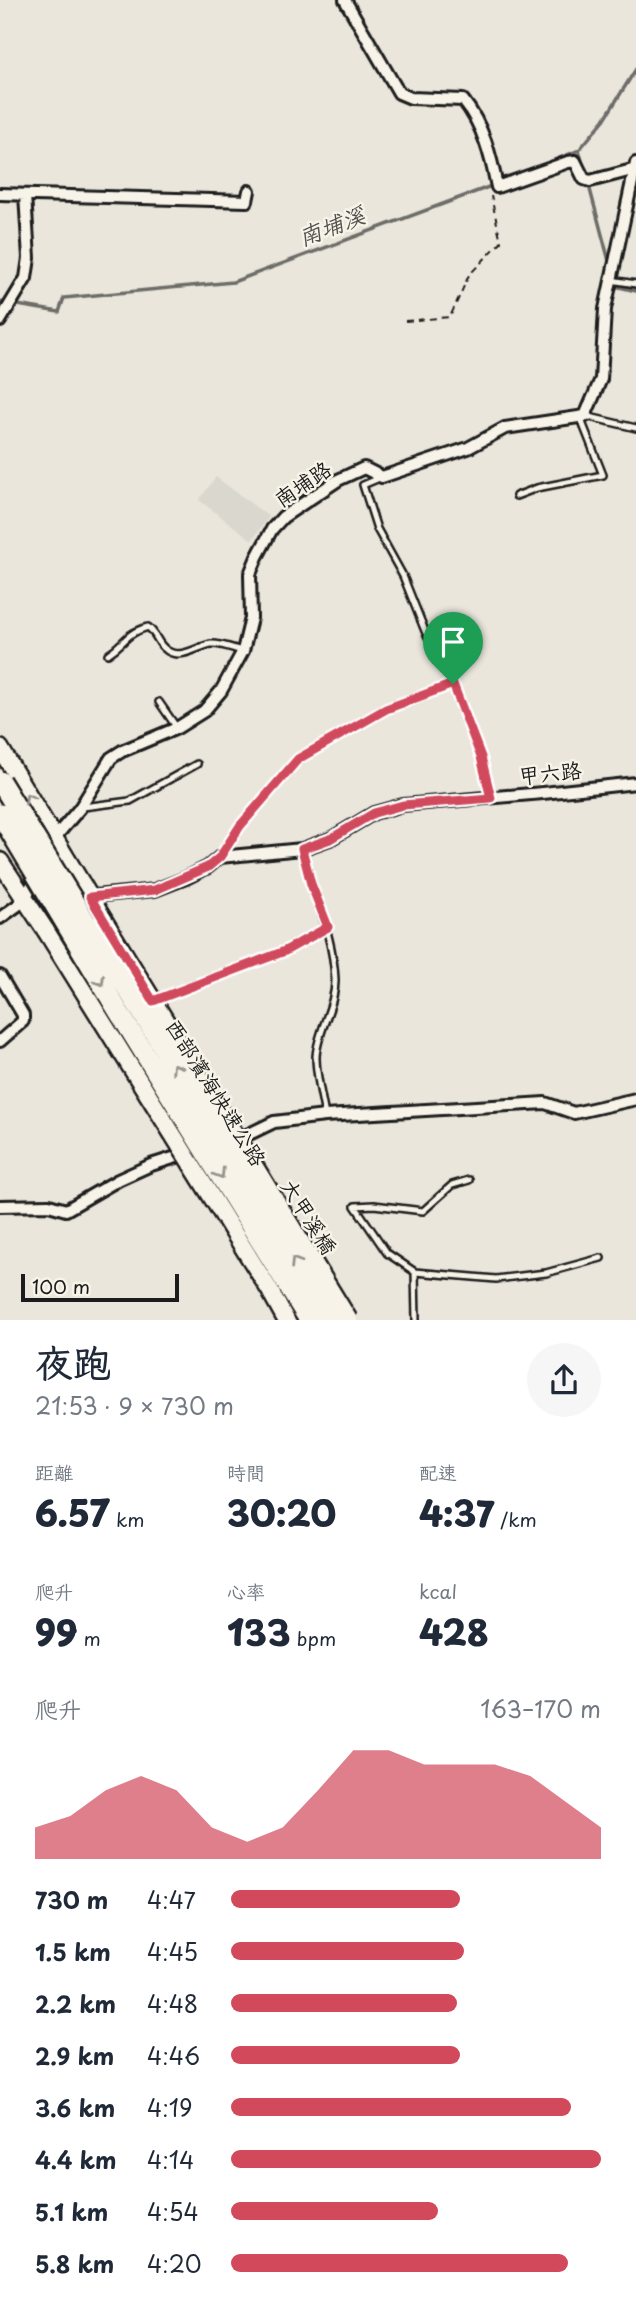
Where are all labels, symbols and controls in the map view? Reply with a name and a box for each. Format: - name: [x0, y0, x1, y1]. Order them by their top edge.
- water label: 南埔溪: [293, 196, 371, 254]
- street label: 南埔路: [267, 452, 337, 514]
- pin: [423, 612, 483, 684]
- icon: arrive: [434, 623, 472, 661]
- street label: 甲六路: [517, 753, 583, 791]
- one-way arrow: [25, 793, 38, 806]
- one-way arrow: [92, 973, 105, 986]
- street label: 西部濱海快速公路: [159, 1012, 275, 1172]
- one-way arrow: [171, 1062, 184, 1075]
- one-way arrow: [212, 1167, 225, 1180]
- street label: 大甲溪橋: [274, 1172, 346, 1260]
- one-way arrow: [290, 1256, 303, 1269]
- scale bar: [21, 1271, 178, 1303]
- text: 100 m: [32, 1272, 90, 1300]
- text: 夜跑: [35, 1333, 111, 1390]
- button: share: [527, 1343, 601, 1417]
- text: 21:53 · 9 × 730 m: [35, 1388, 234, 1423]
- text: 距離: [35, 1458, 73, 1486]
- text: 時間: [227, 1458, 265, 1486]
- text: 配速: [419, 1458, 457, 1486]
- text: 6.57: [35, 1486, 110, 1539]
- text: 30:20: [227, 1486, 336, 1539]
- text: 4:37: [419, 1486, 494, 1539]
- text: km: [110, 1505, 145, 1533]
- text: /km: [494, 1505, 537, 1533]
- text: 爬升: [35, 1577, 73, 1605]
- text: 心率: [227, 1577, 265, 1605]
- text: kcal: [419, 1577, 457, 1605]
- text: 99: [35, 1605, 77, 1658]
- text: 133: [227, 1605, 291, 1658]
- text: 428: [419, 1605, 489, 1658]
- text: m: [77, 1624, 101, 1652]
- text: bpm: [291, 1624, 336, 1652]
- text: 爬升: [35, 1691, 81, 1726]
- text: 163–170 m: [480, 1691, 601, 1726]
- text: 730 m: [35, 1882, 108, 1917]
- text: 4:47: [147, 1882, 196, 1917]
- text: 1.5 km: [35, 1934, 111, 1969]
- text: 4:45: [147, 1934, 198, 1969]
- text: 2.2 km: [35, 1986, 116, 2021]
- text: 4:48: [147, 1986, 198, 2021]
- text: 2.9 km: [35, 2038, 114, 2073]
- text: 4:46: [147, 2038, 200, 2073]
- text: 3.6 km: [35, 2090, 115, 2125]
- text: 4:19: [147, 2090, 193, 2125]
- text: 4.4 km: [35, 2142, 116, 2177]
- text: 4:14: [147, 2142, 194, 2177]
- text: 5.1 km: [35, 2194, 108, 2229]
- text: 4:54: [147, 2194, 199, 2229]
- text: 5.8 km: [35, 2246, 114, 2281]
- text: 4:20: [147, 2246, 202, 2281]

